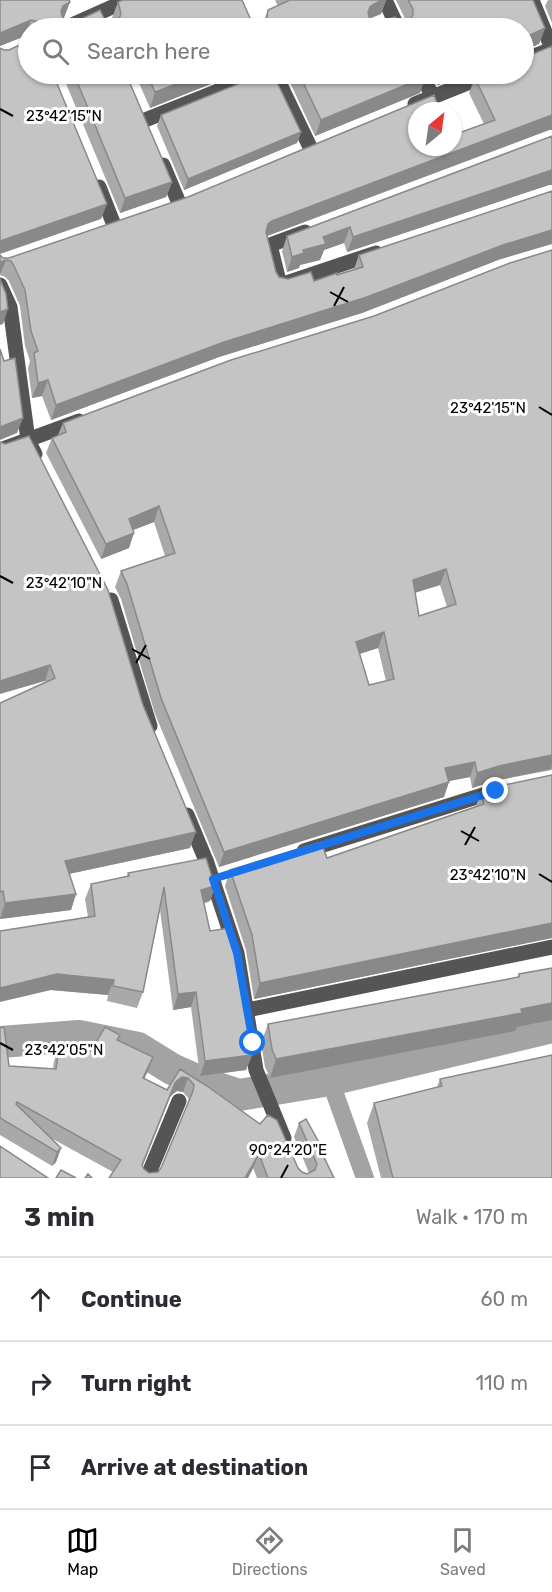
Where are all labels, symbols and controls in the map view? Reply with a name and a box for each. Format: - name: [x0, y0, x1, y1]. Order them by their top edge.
- search box: [18, 18, 534, 84]
- icon: search: [39, 35, 72, 68]
- text: Search here: [87, 38, 210, 65]
- north arrow: [408, 102, 462, 156]
- text: 23°42'15"N: [26, 107, 102, 125]
- text: 23°42'15"N: [450, 399, 526, 417]
- text: 23°42'10"N: [26, 574, 102, 592]
- route end: [482, 777, 508, 803]
- text: 23°42'10"N: [450, 866, 526, 884]
- route start: [239, 1029, 265, 1055]
- text: 23°42'05"N: [25, 1041, 103, 1059]
- text: 90°24'20"E: [249, 1141, 327, 1159]
- text: 3 min: [24, 1202, 95, 1233]
- text: Walk · 170 m: [416, 1205, 528, 1229]
- icon: ahead: [24, 1283, 57, 1316]
- text: Continue: [81, 1286, 182, 1313]
- text: 60 m: [481, 1287, 528, 1311]
- icon: right: [24, 1367, 57, 1400]
- text: Turn right: [81, 1370, 191, 1397]
- text: 110 m: [476, 1371, 528, 1395]
- icon: arrive: [24, 1451, 57, 1484]
- text: Arrive at destination: [81, 1454, 308, 1481]
- tab: Map: [66, 1524, 99, 1579]
- tab: Directions: [232, 1524, 308, 1579]
- tab: Saved: [440, 1524, 486, 1579]

